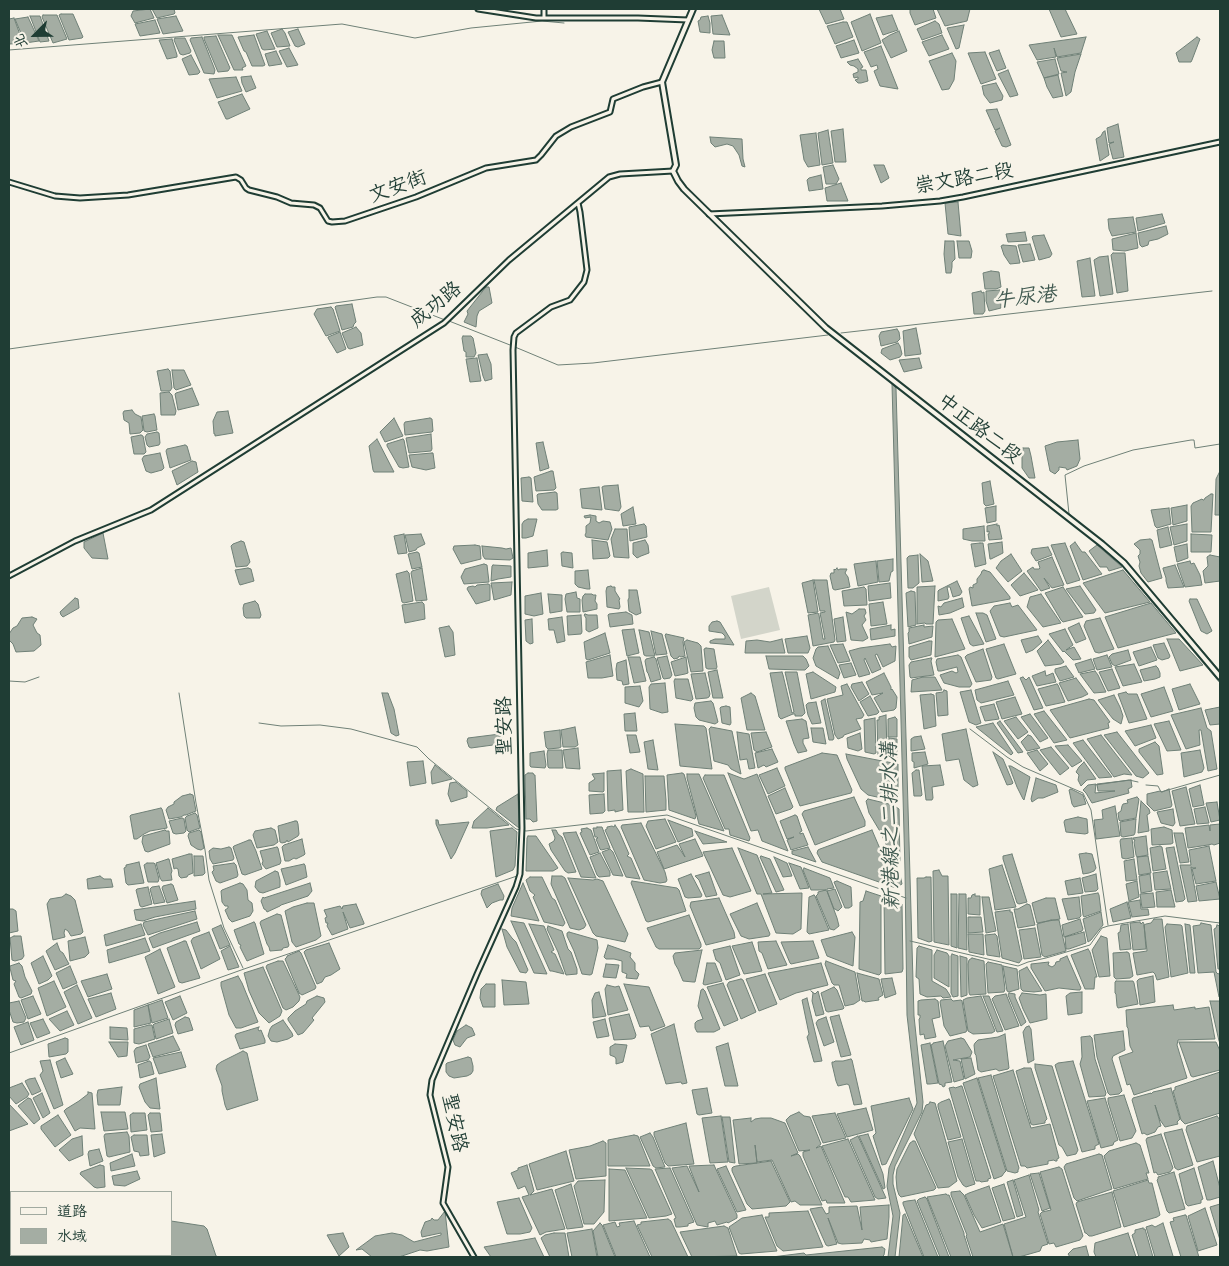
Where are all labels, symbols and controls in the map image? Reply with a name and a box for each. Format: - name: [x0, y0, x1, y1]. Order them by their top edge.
- north arrow: [10, 10, 60, 60]
- text: 北: [10, 31, 31, 51]
- street label: 崇文路二段: [913, 158, 1015, 200]
- street label: 文安街: [366, 165, 430, 209]
- street label: 成功路: [405, 277, 467, 333]
- water label: 牛尿港: [992, 282, 1058, 314]
- street label: 中正路二段: [932, 389, 1026, 469]
- street label: 聖安路: [492, 696, 518, 756]
- water label: 新港線之二排水溝: [877, 742, 905, 910]
- street label: 聖安路: [436, 1091, 472, 1155]
- legend: [10, 1191, 172, 1256]
- text: 道路: [57, 1202, 87, 1221]
- text: 水域: [57, 1227, 87, 1246]

